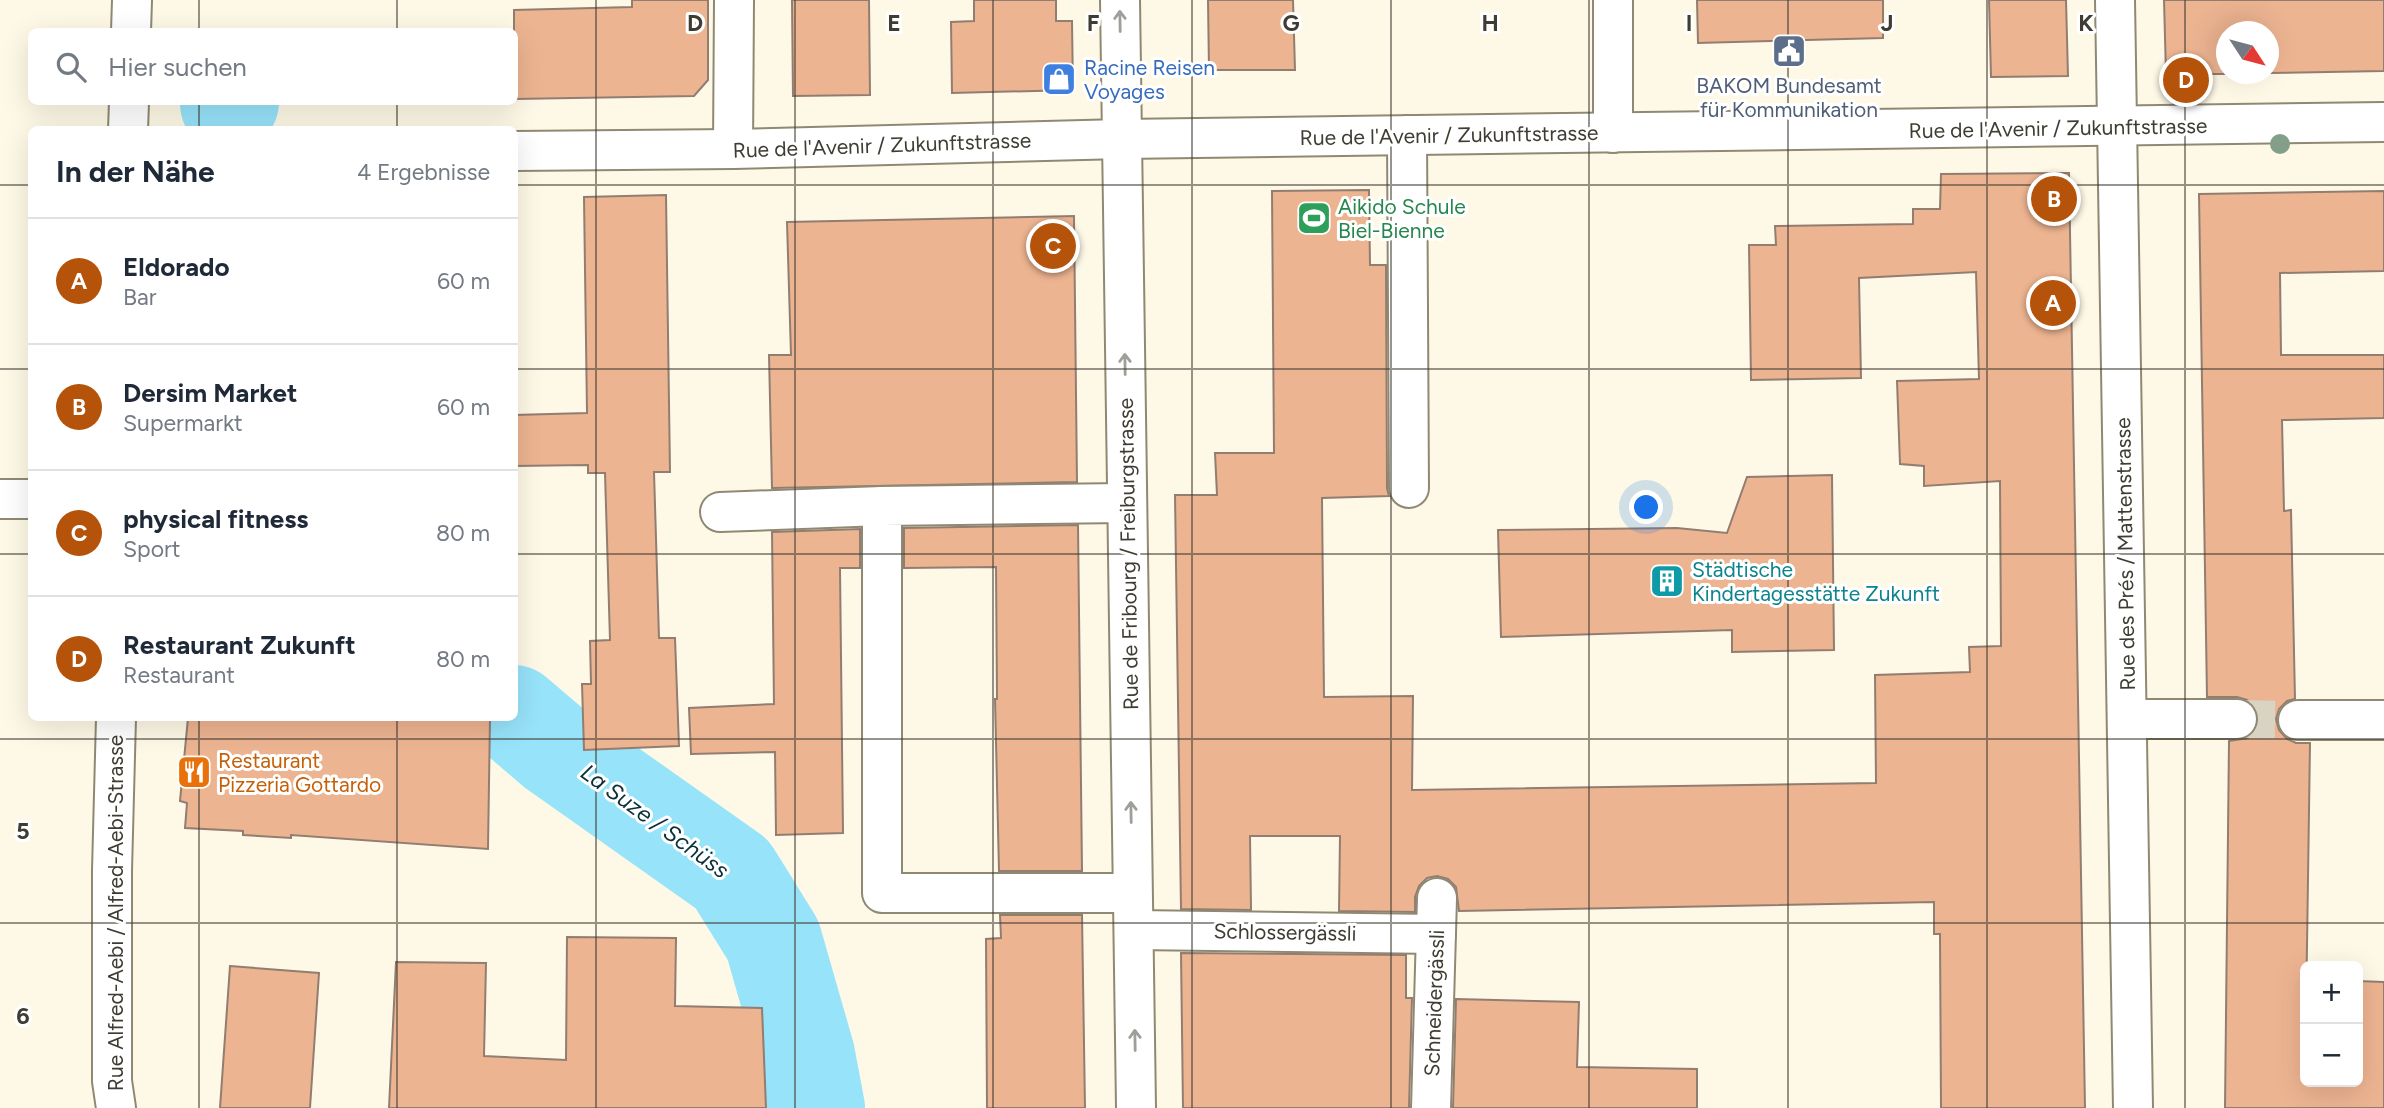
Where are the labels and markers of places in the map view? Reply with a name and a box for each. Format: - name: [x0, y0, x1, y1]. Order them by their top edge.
- public building icon: BAKOM Bundesamt für Kommunikation: [1770, 32, 1808, 70]
- pin: D: [2163, 54, 2209, 106]
- place label: Racine Reisen Voyages: [1084, 55, 1215, 104]
- shop icon: Racine Reisen Voyages: [1040, 60, 1078, 98]
- place label: BAKOM Bundesamt für Kommunikation: [1696, 73, 1882, 122]
- pin: B: [2031, 173, 2077, 225]
- place label: Aikido Schule Biel-Bienne: [1338, 194, 1466, 243]
- sports icon: Aikido Schule Biel-Bienne: [1295, 199, 1333, 237]
- pin: C: [1030, 220, 1076, 272]
- pin: A: [2030, 277, 2076, 329]
- place label: Städtische Kindertagesstätte Zukunft: [1692, 557, 1940, 606]
- building icon: Städtische Kindertagesstätte Zukunft: [1648, 562, 1686, 600]
- place label: Restaurant Pizzeria Gottardo: [218, 748, 381, 797]
- restaurant icon: Restaurant Pizzeria Gottardo: [175, 753, 213, 791]

